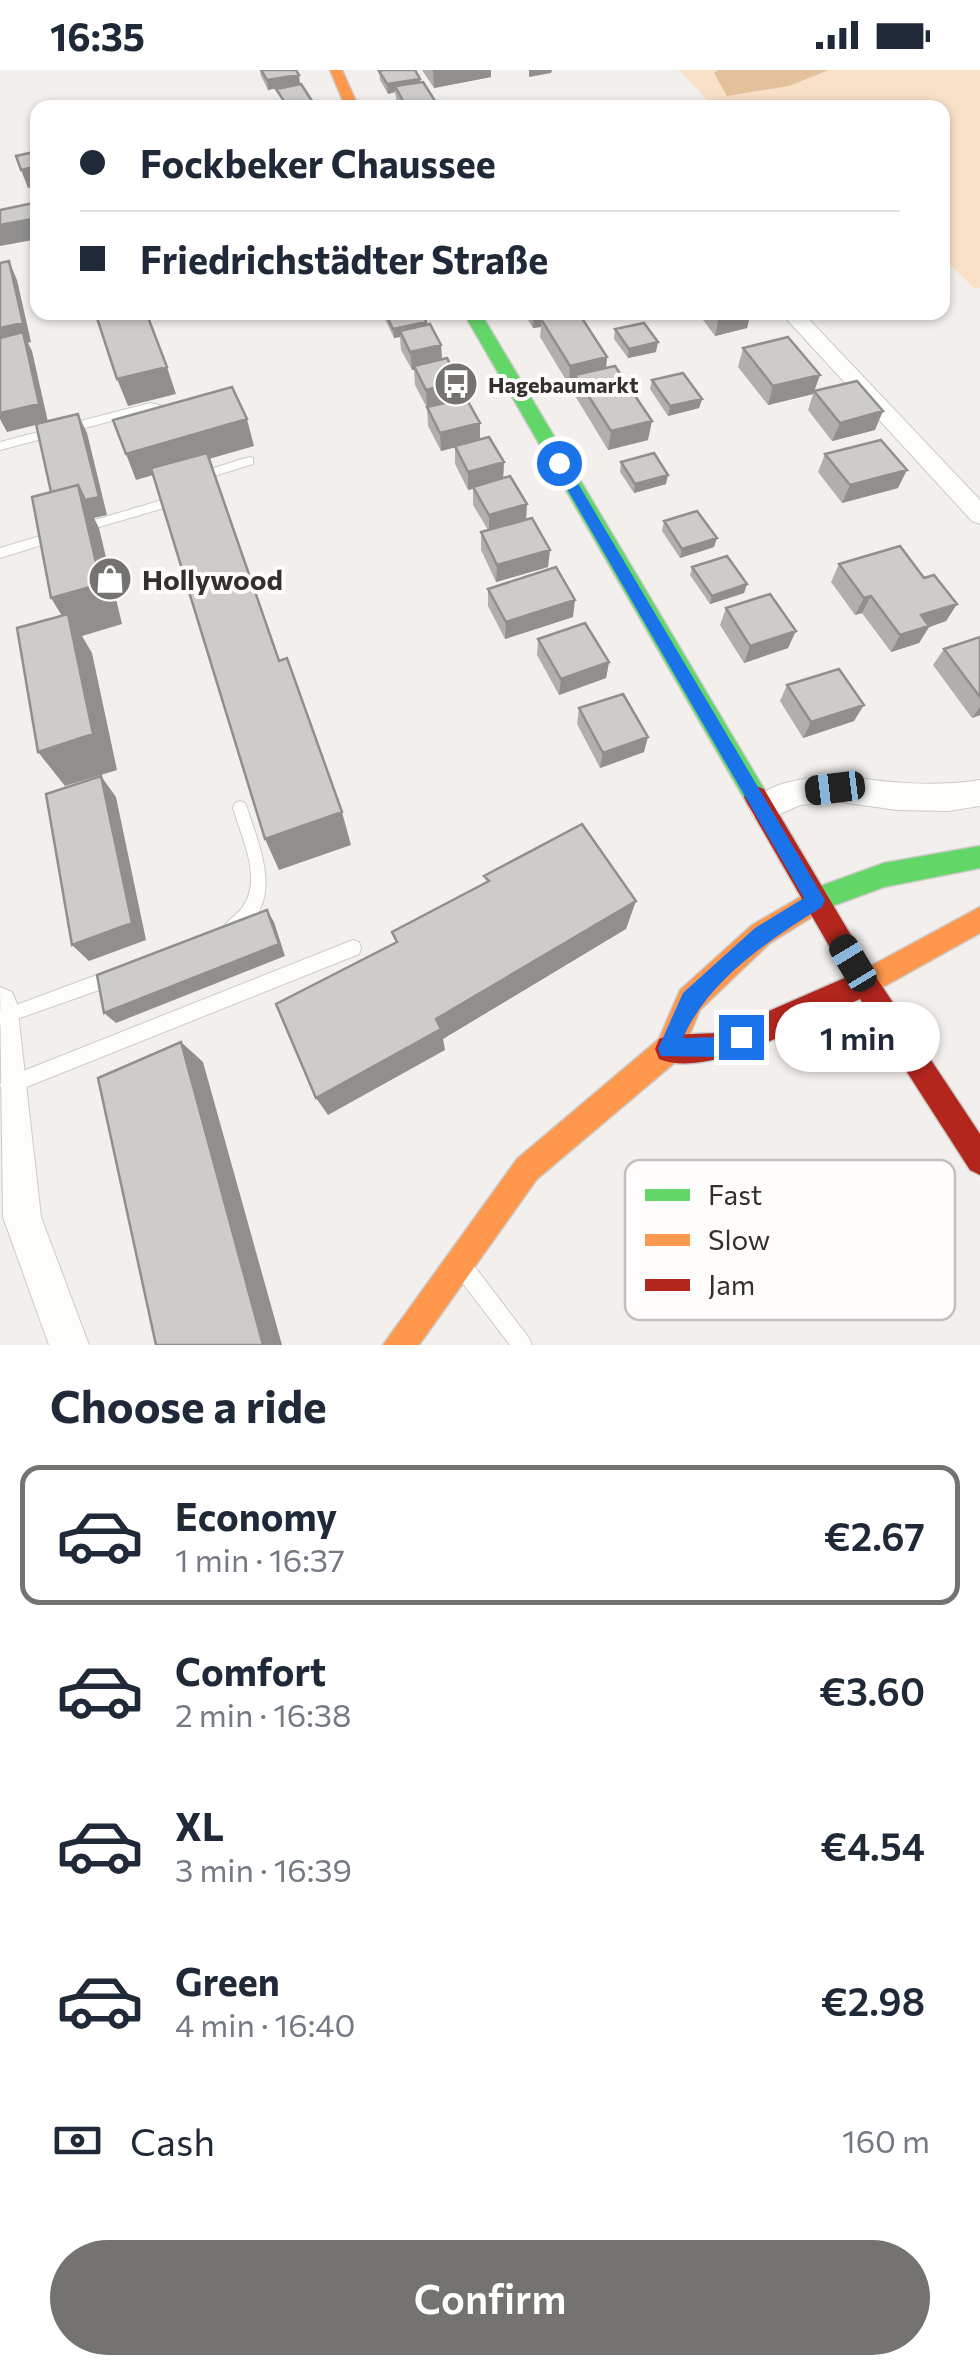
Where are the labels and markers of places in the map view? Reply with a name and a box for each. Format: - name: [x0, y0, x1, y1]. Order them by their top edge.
- bus stop icon: Hagebaumarkt: [433, 361, 479, 407]
- place label: Hagebaumarkt: [488, 371, 639, 398]
- shop icon: Hollywood: [87, 556, 133, 602]
- place label: Hollywood: [142, 562, 283, 596]

